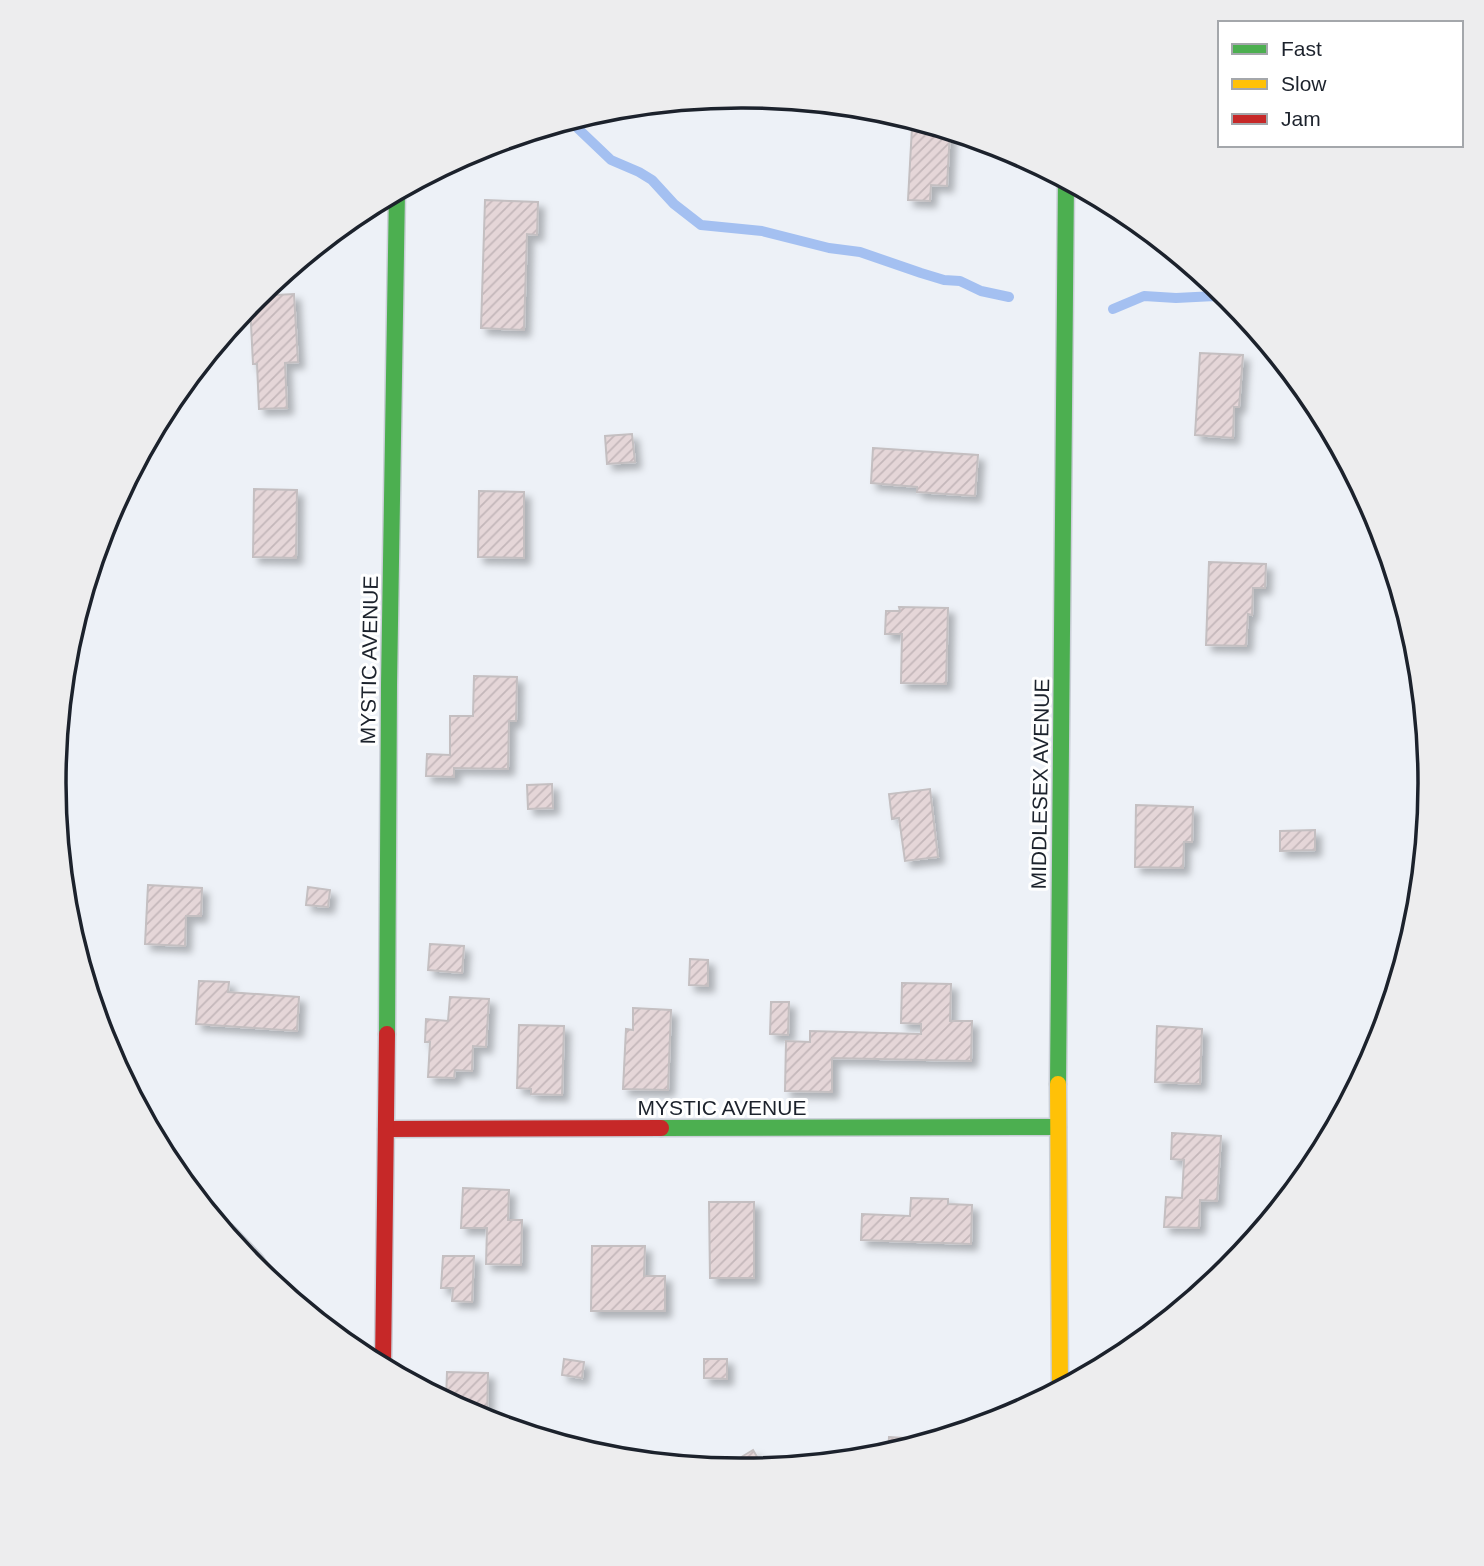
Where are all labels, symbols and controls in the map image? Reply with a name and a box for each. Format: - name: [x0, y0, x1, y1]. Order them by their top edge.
- legend: [1218, 21, 1463, 147]
- text: Fast: [1281, 37, 1322, 60]
- text: Slow: [1281, 72, 1327, 95]
- text: Jam: [1281, 107, 1321, 130]
- street label: MYSTIC AVENUE: [356, 575, 382, 745]
- street label: MIDDLESEX AVENUE: [1027, 678, 1053, 890]
- street label: MYSTIC AVENUE: [638, 1096, 806, 1119]

